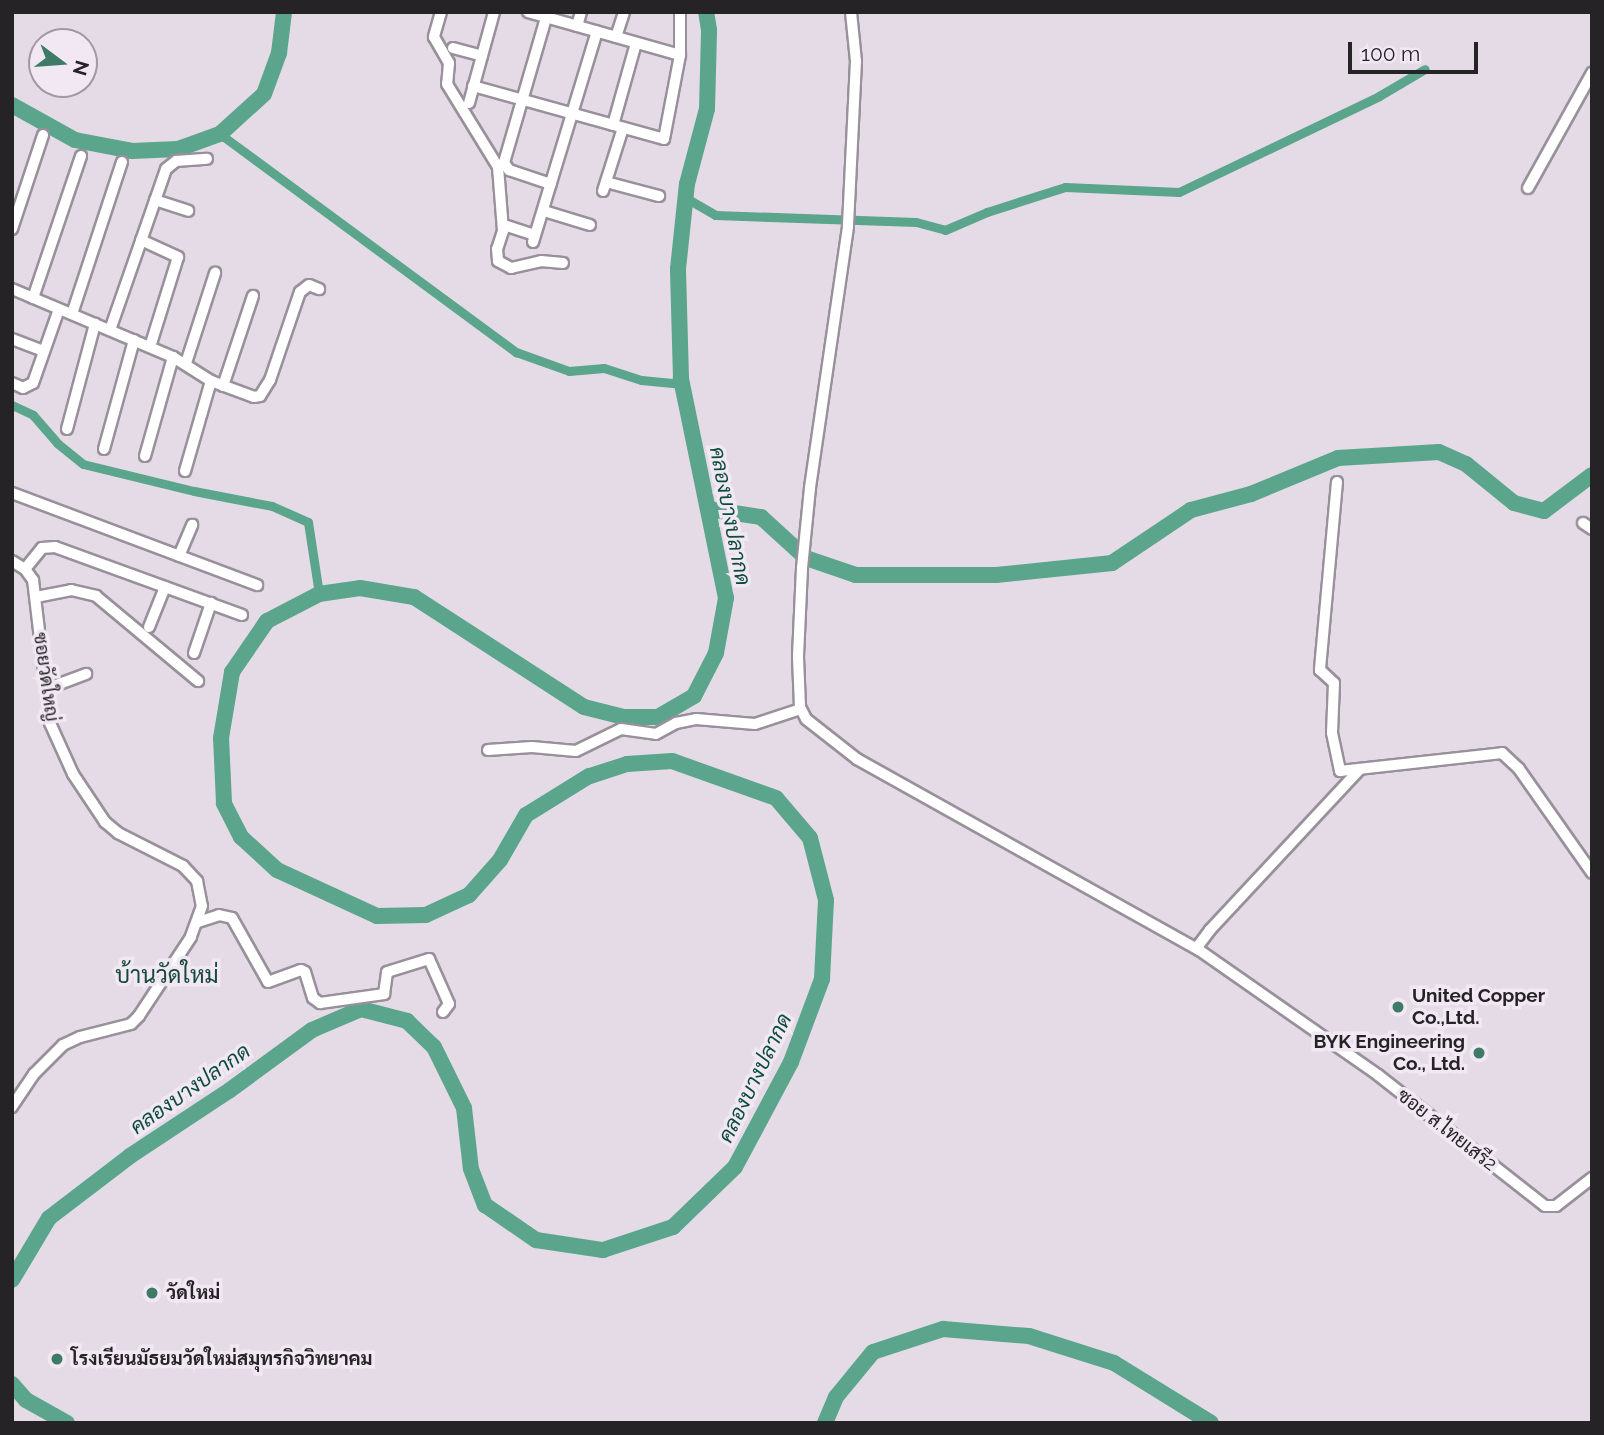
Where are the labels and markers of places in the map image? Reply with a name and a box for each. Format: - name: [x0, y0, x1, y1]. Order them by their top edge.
- place label: United Copper Co.,Ltd.: [1412, 985, 1545, 1029]
- marker: United Copper Co.,Ltd.: [1390, 999, 1406, 1015]
- place label: BYK Engineering Co., Ltd.: [1313, 1031, 1465, 1075]
- marker: BYK Engineering Co., Ltd.: [1471, 1045, 1487, 1061]
- place label: วัดใหม่: [166, 1282, 220, 1304]
- marker: วัดใหม่: [144, 1285, 160, 1301]
- place label: โรงเรียนมัธยมวัดใหม่สมุทรกิจวิทยาคม: [71, 1348, 372, 1370]
- marker: โรงเรียนมัธยมวัดใหม่สมุทรกิจวิทยาคม: [49, 1351, 65, 1367]

